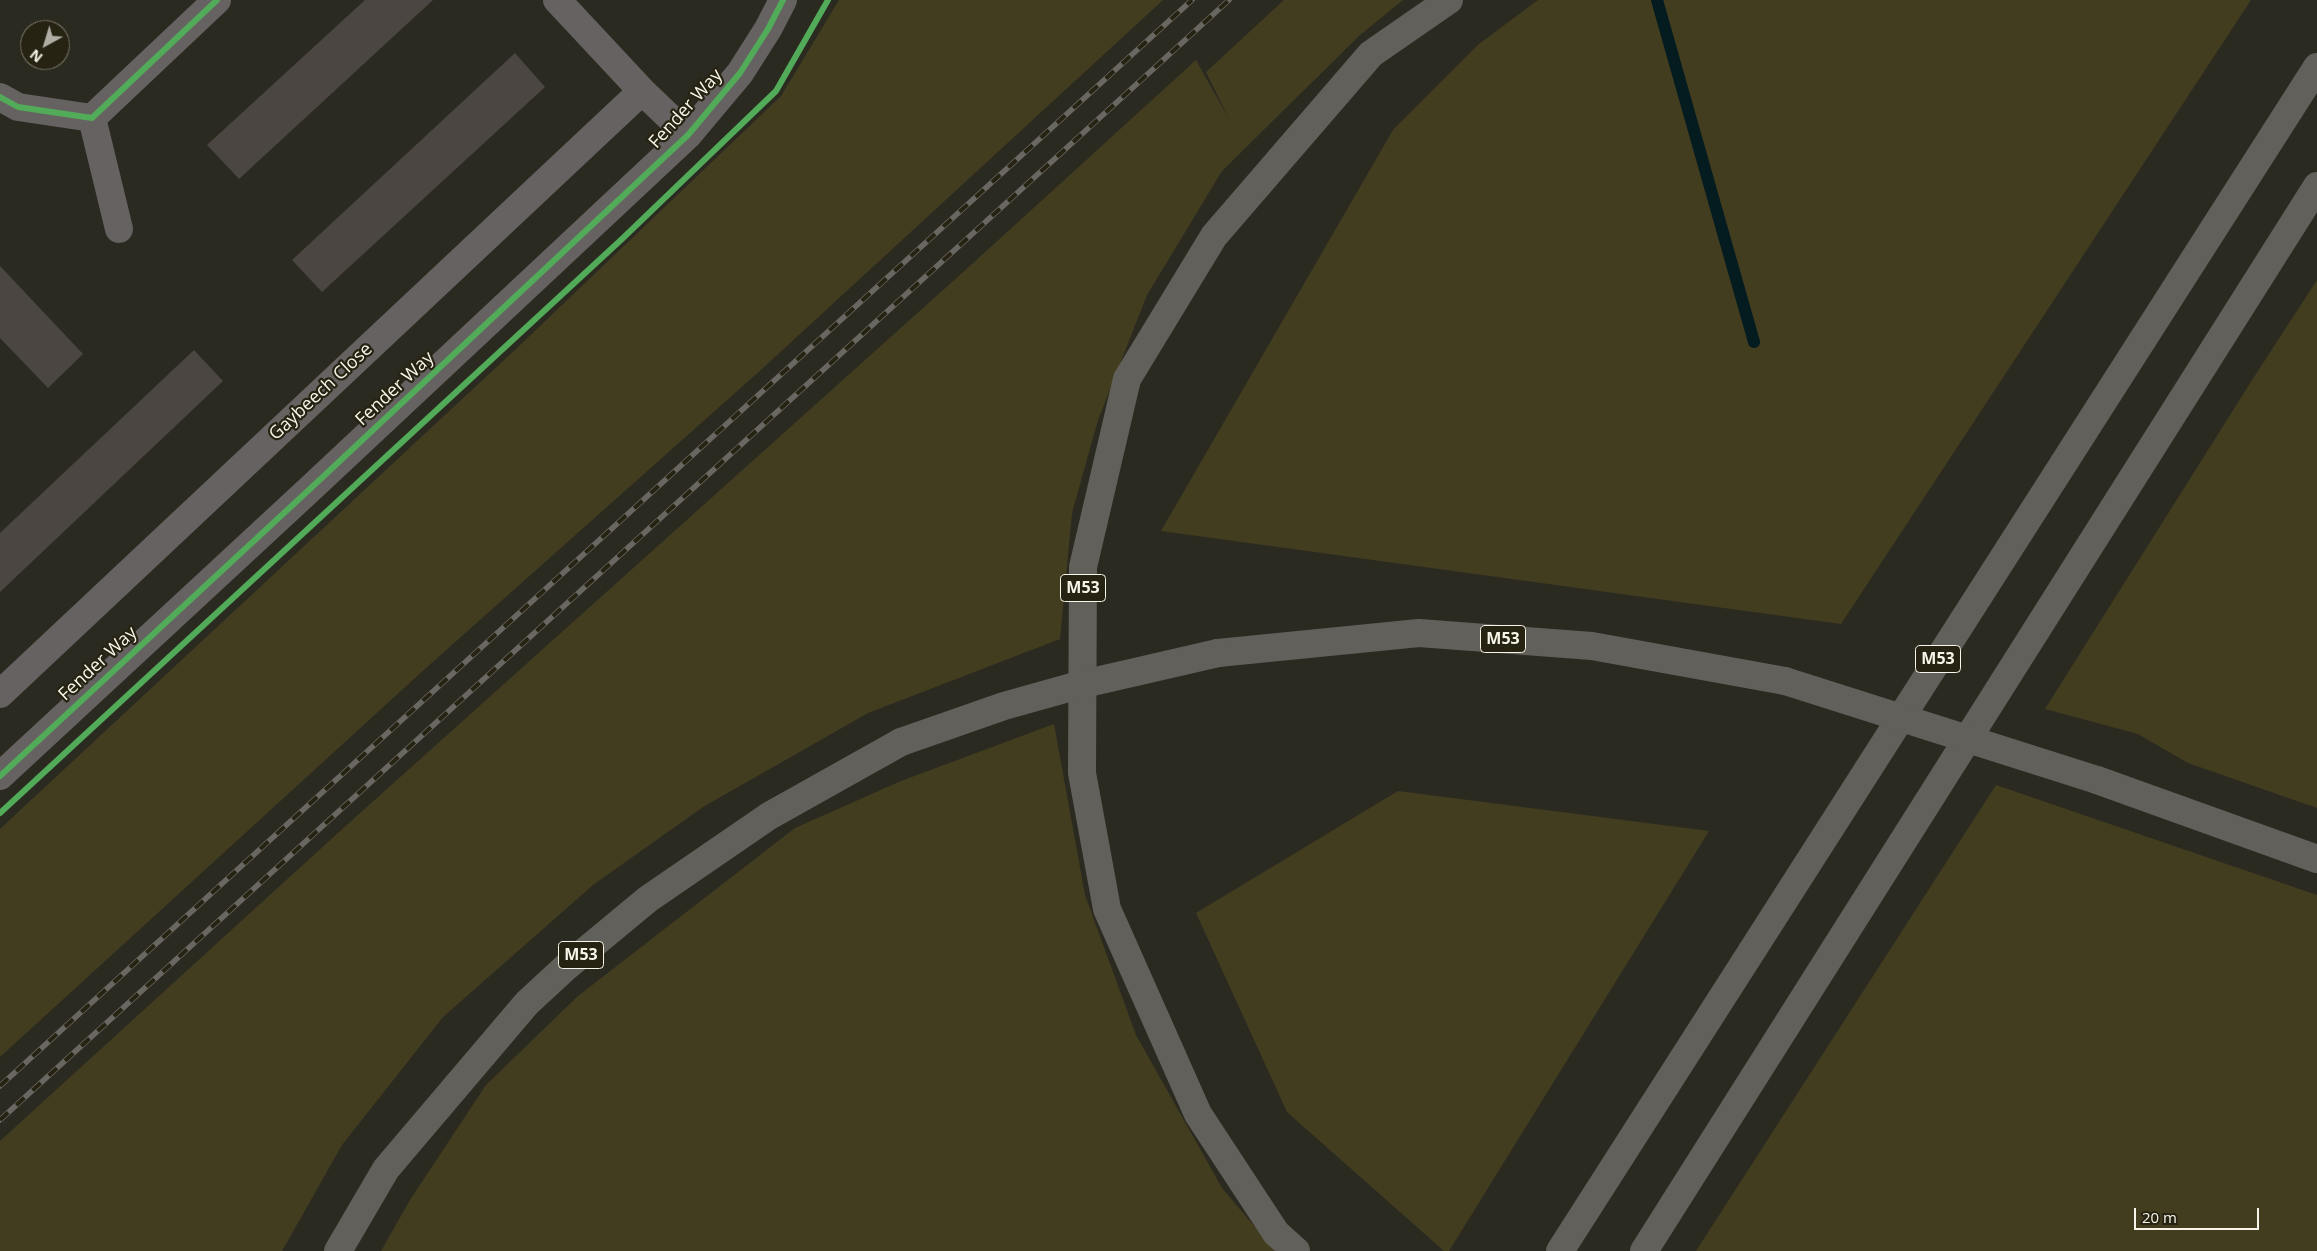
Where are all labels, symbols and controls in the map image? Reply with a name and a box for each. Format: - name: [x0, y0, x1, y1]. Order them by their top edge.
- north arrow: [20, 20, 70, 70]
- text: N: [25, 45, 46, 67]
- street label: Fender Way: [645, 65, 727, 153]
- street label: Gaybeech Close: [265, 339, 377, 445]
- street label: Fender Way: [351, 347, 439, 431]
- road number: M53: [1060, 574, 1106, 602]
- street label: Fender Way: [54, 622, 142, 706]
- road number: M53: [1480, 626, 1526, 652]
- road number: M53: [1916, 646, 1960, 672]
- road number: M53: [558, 942, 604, 968]
- scale bar: [2137, 1198, 2262, 1230]
- text: 20 m: [2142, 1207, 2177, 1227]

